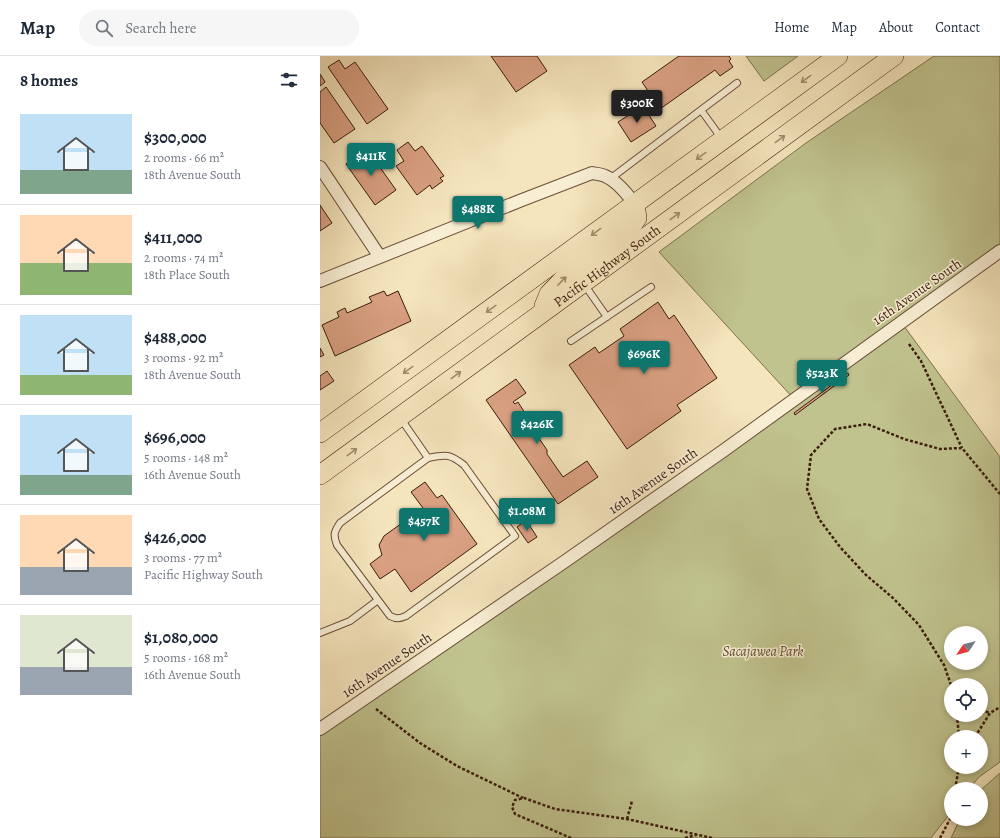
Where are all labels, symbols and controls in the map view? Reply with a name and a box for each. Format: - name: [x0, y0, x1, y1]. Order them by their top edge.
- search box: [79, 10, 359, 46]
- text: Map: [20, 15, 55, 41]
- icon: search: [93, 17, 115, 39]
- text: Search here: [125, 18, 197, 38]
- text: Home: [774, 18, 809, 37]
- text: Map: [831, 18, 857, 37]
- text: About: [879, 18, 913, 37]
- text: Contact: [935, 18, 980, 37]
- text: 8 homes: [20, 69, 78, 92]
- icon: filters: [278, 69, 300, 91]
- one-way arrow: [801, 75, 812, 83]
- pin: $300K: [609, 90, 665, 124]
- text: $300K: [620, 94, 654, 111]
- text: $300,000: [144, 126, 207, 149]
- icon: home: [52, 130, 100, 178]
- one-way arrow: [774, 135, 785, 143]
- pin: $411K: [343, 143, 399, 177]
- text: $411K: [356, 147, 386, 164]
- text: 2 rooms · 66 m²: [144, 149, 224, 166]
- one-way arrow: [696, 152, 707, 160]
- text: 18th Avenue South: [144, 166, 241, 183]
- pin: $488K: [450, 196, 506, 230]
- text: $488K: [461, 200, 495, 217]
- one-way arrow: [669, 212, 680, 220]
- street label: Pacific Highway South: [549, 220, 665, 311]
- text: $411,000: [144, 226, 202, 249]
- one-way arrow: [591, 228, 602, 237]
- icon: home: [52, 231, 100, 279]
- text: 2 rooms · 74 m²: [144, 249, 223, 266]
- street label: 16th Avenue South: [869, 254, 966, 330]
- text: 18th Place South: [144, 266, 230, 283]
- one-way arrow: [557, 276, 566, 286]
- one-way arrow: [486, 305, 497, 313]
- text: $488,000: [144, 326, 206, 349]
- icon: home: [52, 331, 100, 379]
- pin: $696K: [616, 341, 672, 375]
- text: $696K: [628, 345, 660, 362]
- text: 3 rooms · 92 m²: [144, 349, 223, 366]
- pin: $523K: [794, 360, 850, 394]
- text: $523K: [806, 364, 838, 381]
- text: 18th Avenue South: [144, 366, 241, 383]
- one-way arrow: [403, 366, 414, 374]
- one-way arrow: [451, 371, 462, 379]
- pin: $426K: [509, 411, 565, 445]
- text: $426K: [520, 415, 554, 432]
- text: $696,000: [144, 426, 206, 449]
- icon: home: [52, 431, 100, 479]
- street label: 16th Avenue South: [605, 443, 702, 519]
- one-way arrow: [346, 448, 357, 456]
- text: 5 rooms · 148 m²: [144, 449, 228, 466]
- text: 16th Avenue South: [144, 466, 241, 483]
- pin: $1.08M: [494, 498, 560, 532]
- text: $1.08M: [508, 502, 546, 519]
- pin: $457K: [396, 508, 452, 542]
- text: $457K: [408, 512, 440, 529]
- text: $426,000: [144, 526, 206, 549]
- icon: home: [52, 531, 100, 579]
- text: 3 rooms · 77 m²: [144, 549, 222, 566]
- text: Pacific Highway South: [144, 566, 263, 583]
- text: $1,080,000: [144, 626, 218, 649]
- north arrow: [944, 626, 988, 670]
- map controls: [944, 626, 988, 826]
- street label: 16th Avenue South: [338, 628, 436, 702]
- icon: home: [52, 631, 100, 679]
- park label: Sacajawea Park: [722, 642, 804, 661]
- text: 5 rooms · 168 m²: [144, 649, 228, 666]
- text: 16th Avenue South: [144, 666, 241, 683]
- button: locate: [944, 678, 988, 722]
- button: +: [944, 730, 988, 774]
- button: −: [944, 782, 988, 826]

